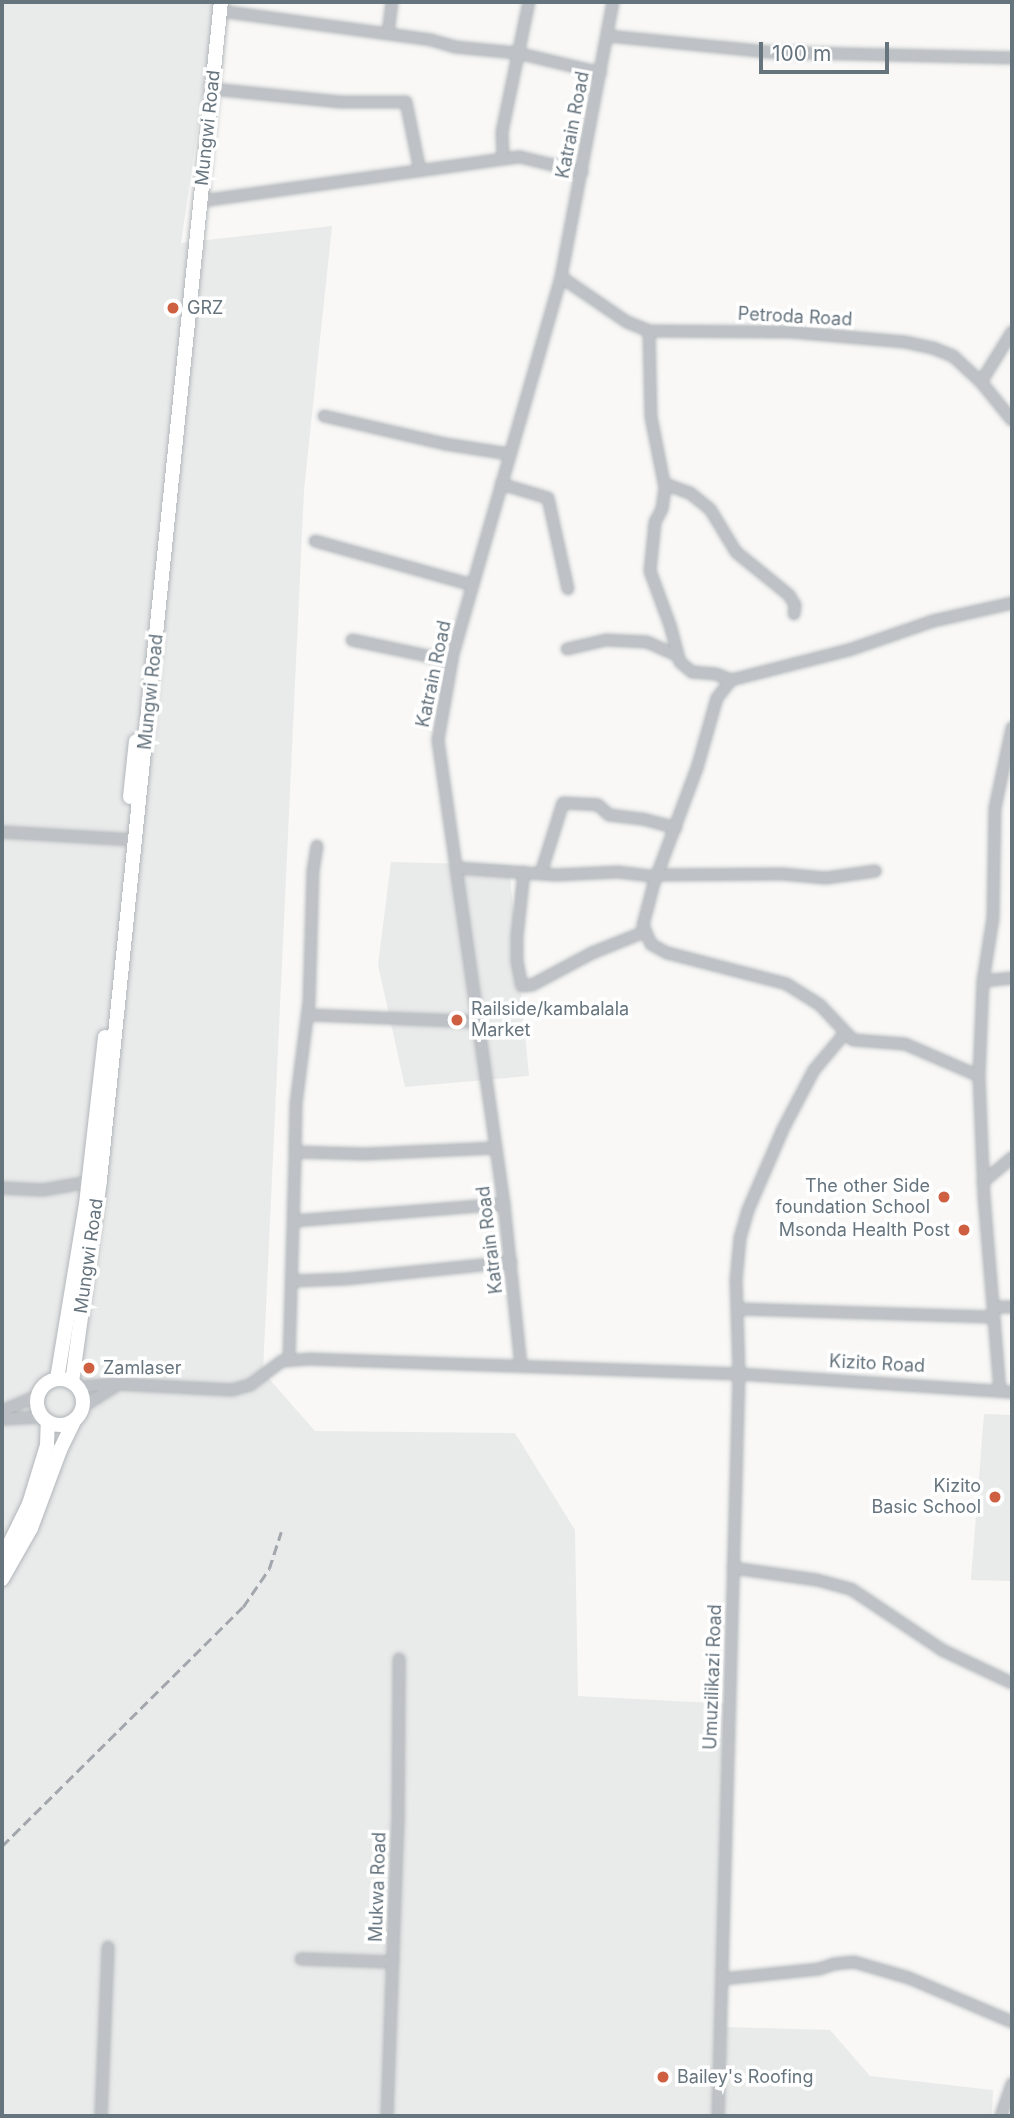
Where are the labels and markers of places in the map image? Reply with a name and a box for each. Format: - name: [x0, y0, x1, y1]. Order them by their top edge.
- place label: GRZ: [187, 297, 223, 319]
- marker: GRZ: [165, 300, 181, 316]
- place label: Railside/kambalala Market: [471, 999, 629, 1042]
- marker: Railside/kambalala Market: [449, 1012, 465, 1028]
- place label: The other Side foundation School: [776, 1176, 930, 1218]
- marker: The other Side foundation School: [936, 1189, 952, 1205]
- place label: Msonda Health Post: [779, 1219, 950, 1241]
- marker: Msonda Health Post: [956, 1222, 972, 1238]
- place label: Zamlaser: [103, 1357, 181, 1379]
- marker: Zamlaser: [81, 1360, 97, 1376]
- place label: Kizito Basic School: [871, 1476, 981, 1518]
- marker: Kizito Basic School: [987, 1489, 1003, 1505]
- place label: Bailey's Roofing: [677, 2066, 813, 2088]
- marker: Bailey's Roofing: [655, 2069, 671, 2085]

